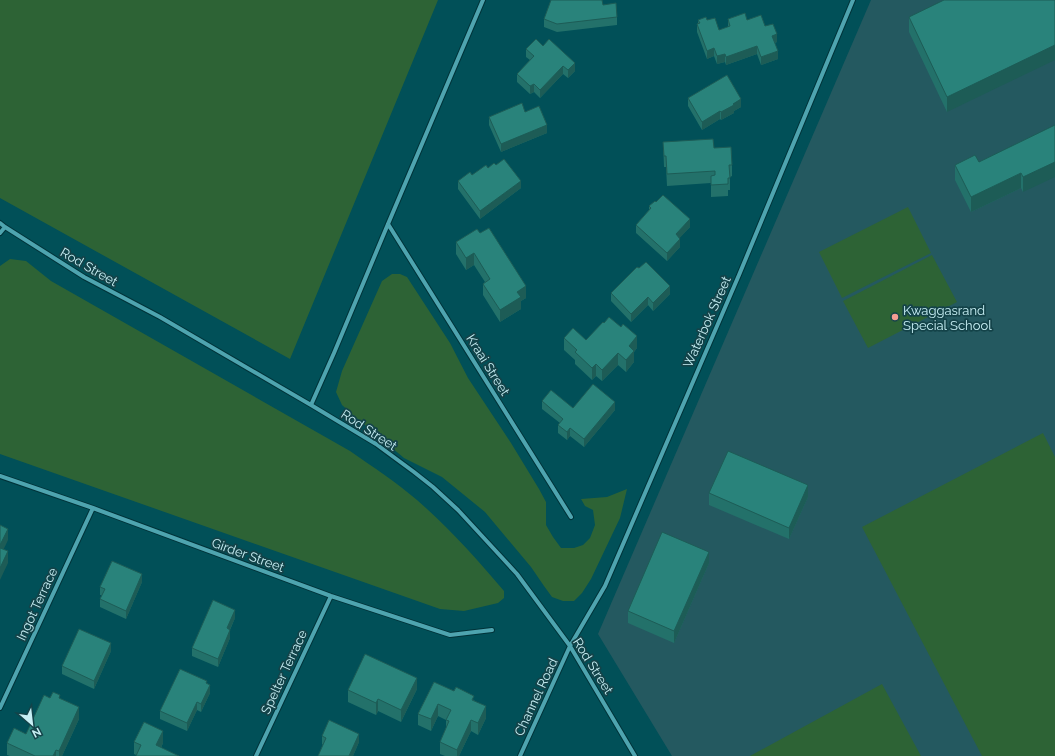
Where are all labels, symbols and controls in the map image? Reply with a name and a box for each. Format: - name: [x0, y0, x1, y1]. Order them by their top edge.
- street label: Rod Street: [58, 245, 121, 290]
- street label: Waterbok Street: [680, 273, 734, 370]
- place label: Kwaggasrand Special School: [903, 303, 992, 333]
- marker: Kwaggasrand Special School: [890, 312, 900, 322]
- street label: Kraai Street: [463, 332, 513, 399]
- street label: Rod Street: [338, 406, 400, 454]
- street label: Girder Street: [210, 535, 287, 575]
- street label: Ingot Terrace: [14, 565, 61, 643]
- street label: Spelter Terrace: [258, 627, 310, 716]
- street label: Rod Street: [570, 635, 617, 697]
- street label: Channel Road: [511, 656, 561, 738]
- north arrow: [12, 704, 52, 744]
- text: N: [30, 725, 43, 740]

